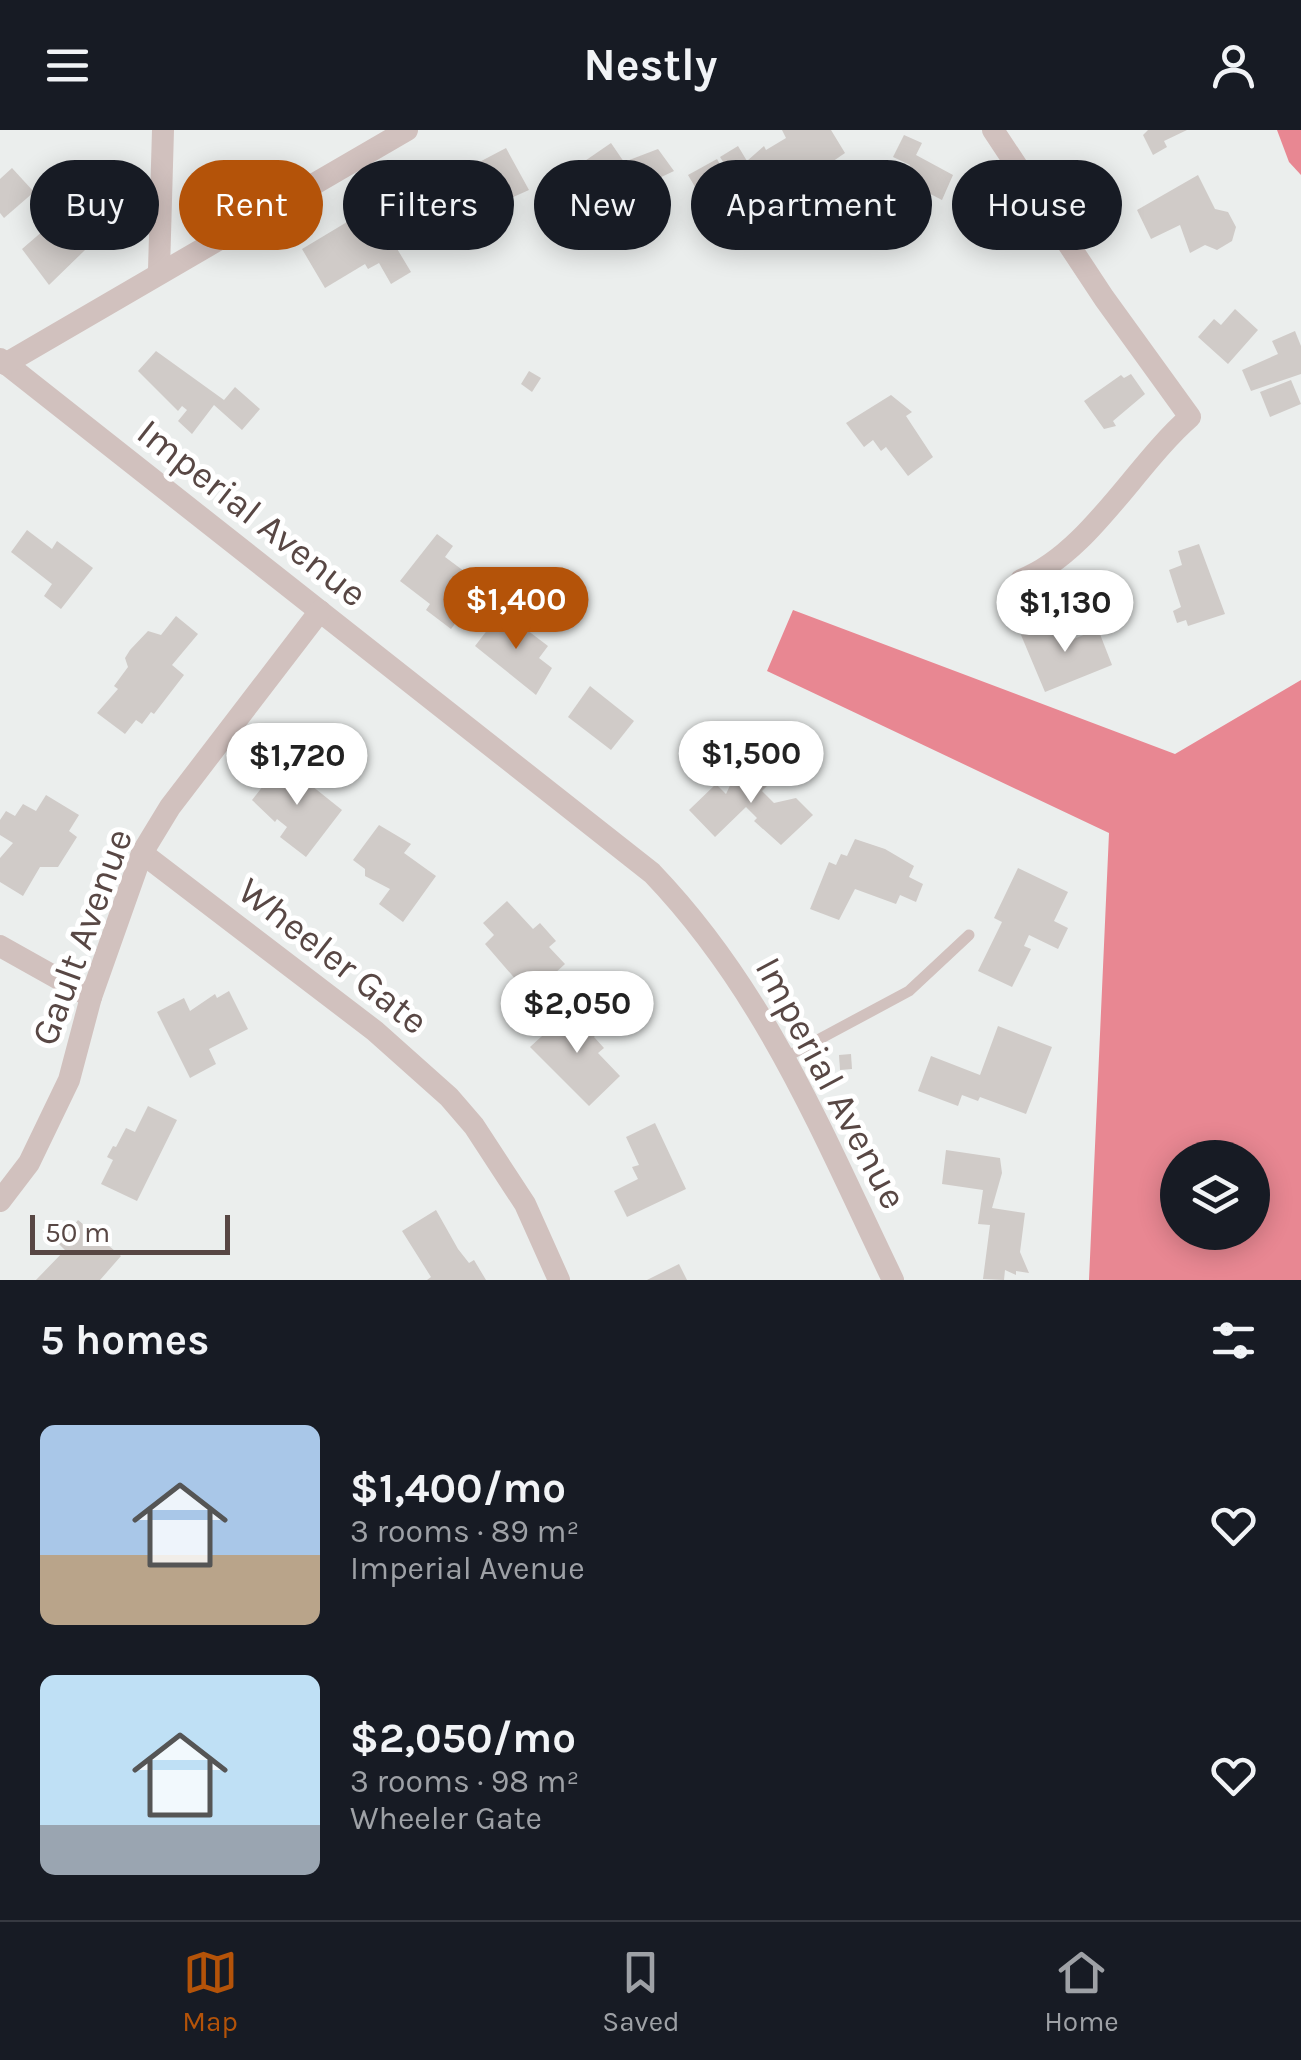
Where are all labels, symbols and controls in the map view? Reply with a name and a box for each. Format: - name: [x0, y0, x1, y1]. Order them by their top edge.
- icon: menu: [40, 38, 95, 93]
- icon: person: [1206, 38, 1261, 93]
- text: Nestly: [584, 39, 717, 91]
- chip: Buy: [30, 160, 159, 250]
- chip: Rent: [179, 160, 323, 250]
- chip: Filters: [343, 160, 514, 250]
- chip: New: [534, 160, 671, 250]
- chip: Apartment: [691, 160, 932, 250]
- chip: House: [952, 160, 1122, 250]
- street label: Imperial Avenue: [128, 410, 376, 616]
- pin: $1,400: [435, 567, 597, 652]
- pin: $1,130: [984, 570, 1146, 655]
- text: $1,400: [465, 581, 567, 618]
- text: $1,130: [1018, 584, 1112, 621]
- pin: $1,500: [670, 721, 832, 806]
- pin: $1,720: [216, 723, 378, 808]
- text: $1,500: [701, 735, 801, 772]
- text: $1,720: [248, 737, 346, 774]
- street label: Gault Avenue: [22, 822, 142, 1052]
- street label: Wheeler Gate: [229, 868, 437, 1044]
- street label: Imperial Avenue: [746, 949, 916, 1217]
- pin: $2,050: [496, 971, 658, 1056]
- text: $2,050: [523, 985, 631, 1022]
- map controls: [1160, 1140, 1270, 1250]
- button: layers: [1160, 1140, 1270, 1250]
- scale bar: [30, 1210, 230, 1254]
- text: 50 m: [45, 1216, 110, 1249]
- icon: filters: [1206, 1313, 1261, 1368]
- text: 5 homes: [40, 1315, 209, 1365]
- text: $1,400/mo: [350, 1463, 566, 1513]
- icon: home: [120, 1465, 240, 1585]
- icon: heart: [1206, 1498, 1261, 1553]
- text: 3 rooms · 89 m²: [350, 1513, 579, 1550]
- text: Imperial Avenue: [350, 1550, 585, 1587]
- text: $2,050/mo: [350, 1713, 576, 1763]
- icon: home: [120, 1715, 240, 1835]
- icon: heart: [1206, 1748, 1261, 1803]
- text: 3 rooms · 98 m²: [350, 1763, 579, 1800]
- text: Wheeler Gate: [350, 1800, 542, 1837]
- tab: Map: [182, 1945, 238, 2038]
- tab: Saved: [602, 1945, 680, 2038]
- tab: Home: [1044, 1945, 1119, 2038]

